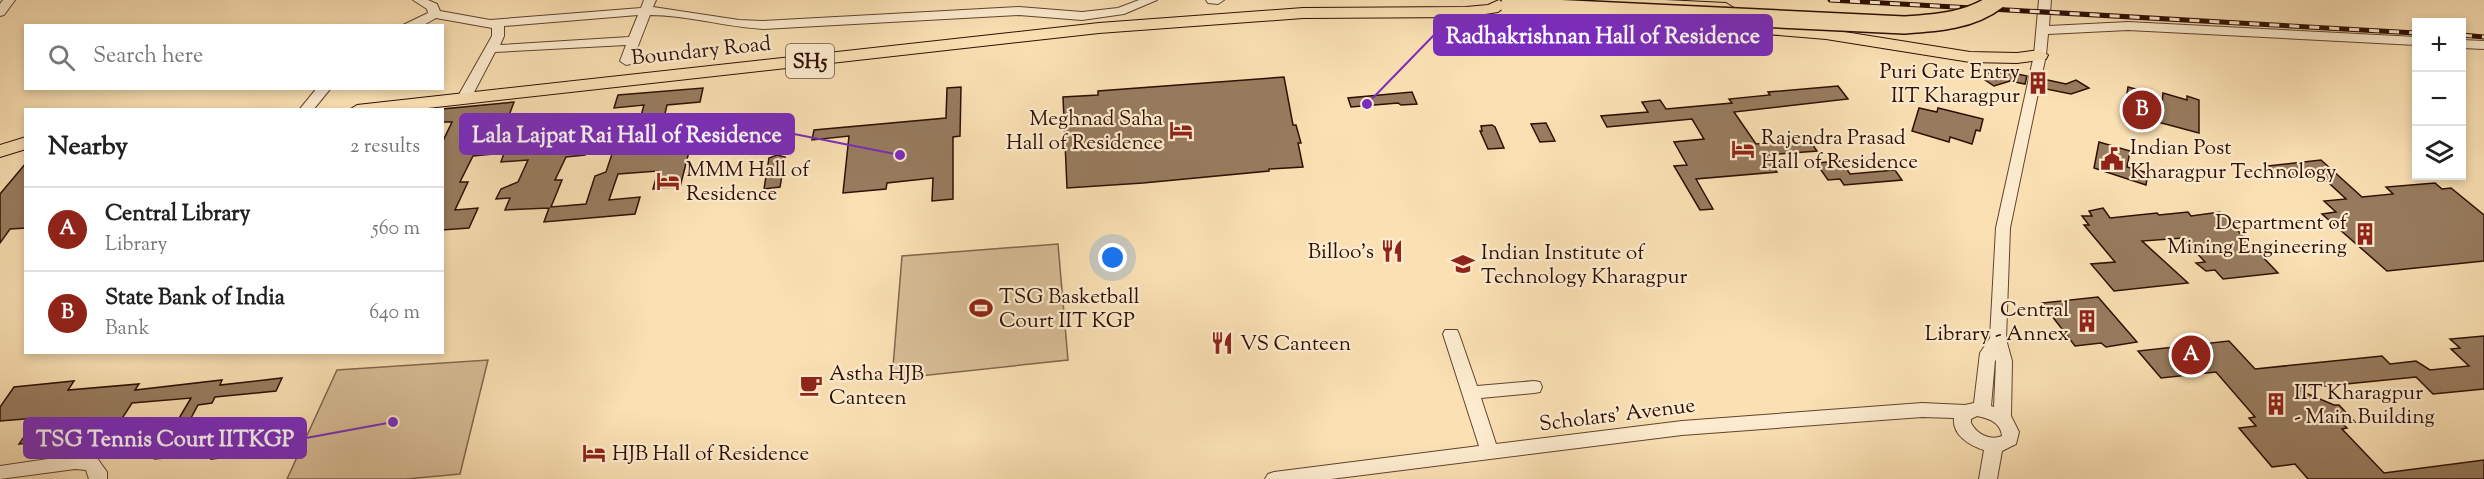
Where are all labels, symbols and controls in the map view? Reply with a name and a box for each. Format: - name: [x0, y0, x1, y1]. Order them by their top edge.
- callout: Radhakrishnan Hall of Residence: [1434, 15, 1772, 55]
- map controls: [2412, 18, 2466, 180]
- button: +: [2412, 18, 2466, 72]
- text: Radhakrishnan Hall of Residence: [1446, 22, 1760, 54]
- search box: [24, 24, 444, 90]
- street label: Boundary Road: [630, 30, 773, 74]
- icon: search: [45, 41, 78, 74]
- text: Search here: [93, 41, 203, 73]
- road number: SH5: [786, 44, 834, 78]
- place label: Puri Gate Entry IIT Kharagpur: [1880, 58, 2021, 112]
- building icon: Puri Gate Entry IIT Kharagpur: [2025, 70, 2051, 96]
- button: −: [2412, 72, 2466, 126]
- pin: B: [2122, 88, 2162, 132]
- place label: Meghnad Saha Hall of Residence: [1006, 105, 1163, 159]
- callout: Lala Lajpat Rai Hall of Residence: [460, 114, 794, 154]
- hotel icon: Meghnad Saha Hall of Residence: [1168, 117, 1194, 143]
- text: Lala Lajpat Rai Hall of Residence: [472, 121, 782, 153]
- place label: Rajendra Prasad Hall of Residence: [1761, 124, 1918, 178]
- button: layers: [2412, 126, 2466, 180]
- text: Nearby: [48, 129, 128, 166]
- text: 2 results: [350, 133, 420, 162]
- place label: Indian Post Kharagpur Technology: [2130, 134, 2337, 188]
- hotel icon: Rajendra Prasad Hall of Residence: [1730, 136, 1756, 162]
- public building icon: Indian Post Kharagpur Technology: [2099, 146, 2125, 172]
- place label: MMM Hall of Residence: [686, 156, 811, 210]
- hotel icon: MMM Hall of Residence: [655, 168, 681, 194]
- text: Central Library: [105, 199, 251, 231]
- place label: Department of Mining Engineering: [2167, 209, 2349, 263]
- text: A: [59, 215, 76, 244]
- text: 560 m: [372, 215, 420, 244]
- building icon: Department of Mining Engineering: [2352, 221, 2378, 247]
- text: Library: [105, 231, 167, 260]
- place label: Billoo's: [1308, 238, 1374, 268]
- restaurant icon: Billoo's: [1379, 238, 1405, 264]
- place label: Indian Institute of Technology Kharagpur: [1481, 239, 1687, 293]
- your location: [1098, 243, 1127, 272]
- school or university icon: Indian Institute of Technology Kharagpur: [1450, 251, 1476, 277]
- text: State Bank of India: [105, 283, 285, 315]
- place label: TSG Basketball Court IIT KGP: [999, 283, 1140, 337]
- sports icon: TSG Basketball Court IIT KGP: [968, 295, 994, 321]
- place label: Central Library - Annex: [1925, 296, 2069, 350]
- text: B: [61, 299, 74, 328]
- text: 640 m: [369, 299, 420, 328]
- building icon: Central Library - Annex: [2074, 308, 2100, 334]
- text: Bank: [105, 315, 150, 344]
- restaurant icon: VS Canteen: [1209, 330, 1235, 356]
- place label: VS Canteen: [1240, 330, 1351, 360]
- pin: A: [2172, 332, 2210, 378]
- place label: Astha HJB Canteen: [829, 360, 924, 414]
- cafe icon: Astha HJB Canteen: [798, 372, 824, 398]
- place label: IIT Kharagpur - Main Building: [2294, 379, 2435, 433]
- building icon: IIT Kharagpur - Main Building: [2263, 391, 2289, 417]
- street label: Scholars' Avenue: [1538, 392, 1697, 440]
- callout: TSG Tennis Court IITKGP: [24, 418, 306, 458]
- text: TSG Tennis Court IITKGP: [36, 425, 295, 457]
- hotel icon: HJB Hall of Residence: [581, 440, 607, 466]
- place label: HJB Hall of Residence: [612, 440, 809, 470]

